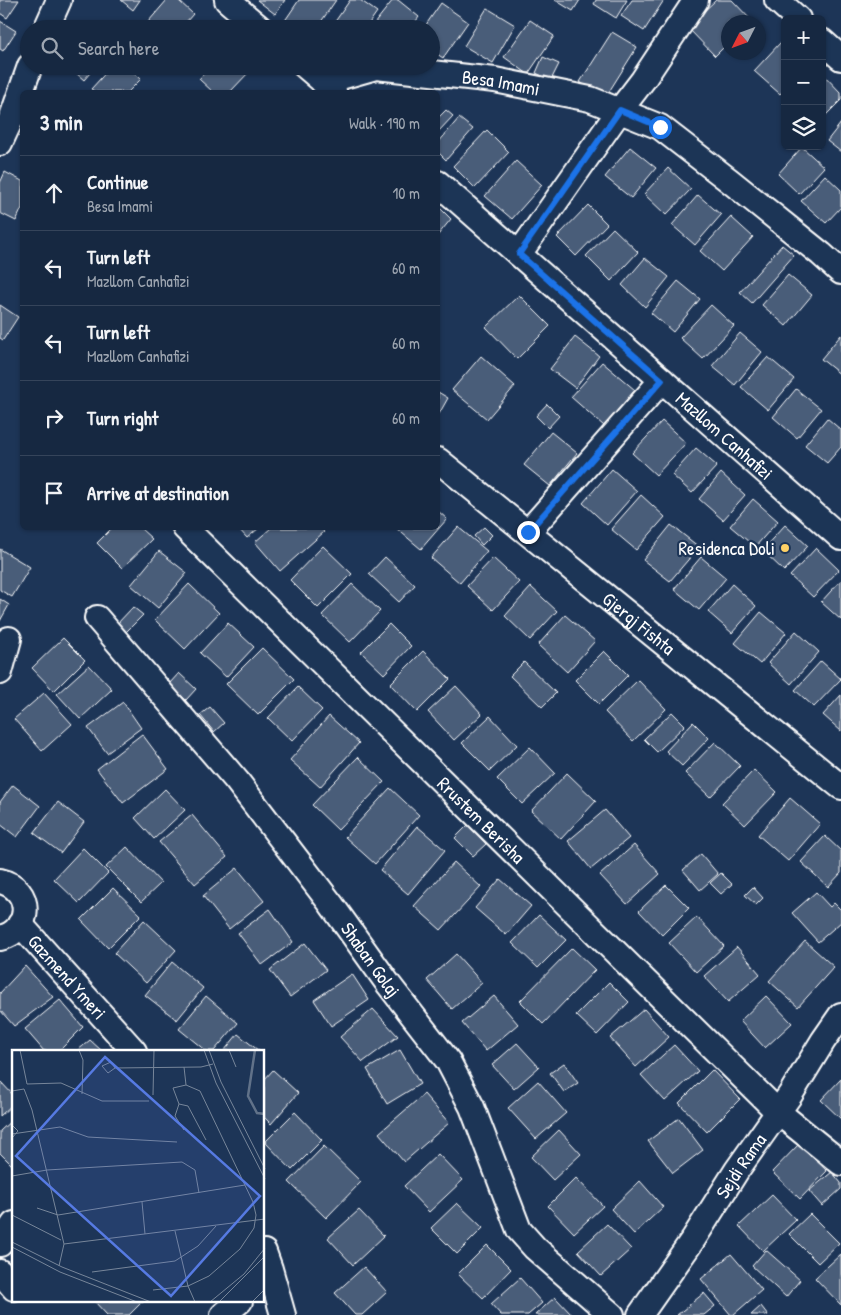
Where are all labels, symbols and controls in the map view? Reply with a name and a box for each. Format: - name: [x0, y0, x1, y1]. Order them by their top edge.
- north arrow: [721, 15, 766, 60]
- map controls: [781, 15, 826, 150]
- button: +: [781, 15, 826, 60]
- search box: [20, 20, 440, 75]
- icon: search: [38, 34, 66, 62]
- text: Search here: [78, 35, 159, 61]
- button: −: [781, 60, 826, 105]
- street label: Besa Imami: [461, 63, 542, 102]
- button: layers: [781, 105, 826, 150]
- text: 3 min: [40, 108, 83, 137]
- text: Walk · 190 m: [349, 112, 420, 134]
- route start: [649, 116, 672, 139]
- text: Continue: [87, 169, 148, 195]
- icon: ahead: [40, 179, 68, 207]
- text: 10 m: [392, 182, 420, 204]
- text: Besa Imami: [87, 195, 153, 217]
- text: Turn left: [87, 244, 150, 270]
- icon: left: [40, 254, 68, 282]
- text: 60 m: [392, 257, 420, 279]
- text: Mazllom Canhafizi: [87, 270, 190, 292]
- text: Turn left: [87, 319, 150, 345]
- icon: left: [40, 329, 68, 357]
- text: 60 m: [392, 332, 420, 354]
- text: Mazllom Canhafizi: [87, 345, 190, 367]
- street label: Mazllom Canhafizi: [670, 385, 779, 486]
- icon: right: [40, 404, 68, 432]
- text: Turn right: [87, 405, 158, 431]
- text: 60 m: [392, 407, 420, 429]
- icon: arrive: [40, 479, 68, 507]
- text: Arrive at destination: [87, 480, 229, 506]
- route end: [517, 521, 540, 544]
- place label: Residenca Doli: [678, 535, 775, 561]
- marker: Residenca Doli: [779, 542, 791, 554]
- street label: Gjergj Fishta: [597, 586, 681, 661]
- street label: Rrustem Berisha: [432, 771, 531, 869]
- street label: Shaban Golaj: [335, 917, 407, 1002]
- street label: Gazmend Ymeri: [22, 929, 113, 1025]
- inset map: [12, 1050, 265, 1302]
- street label: Sejdi Rama: [709, 1128, 772, 1203]

